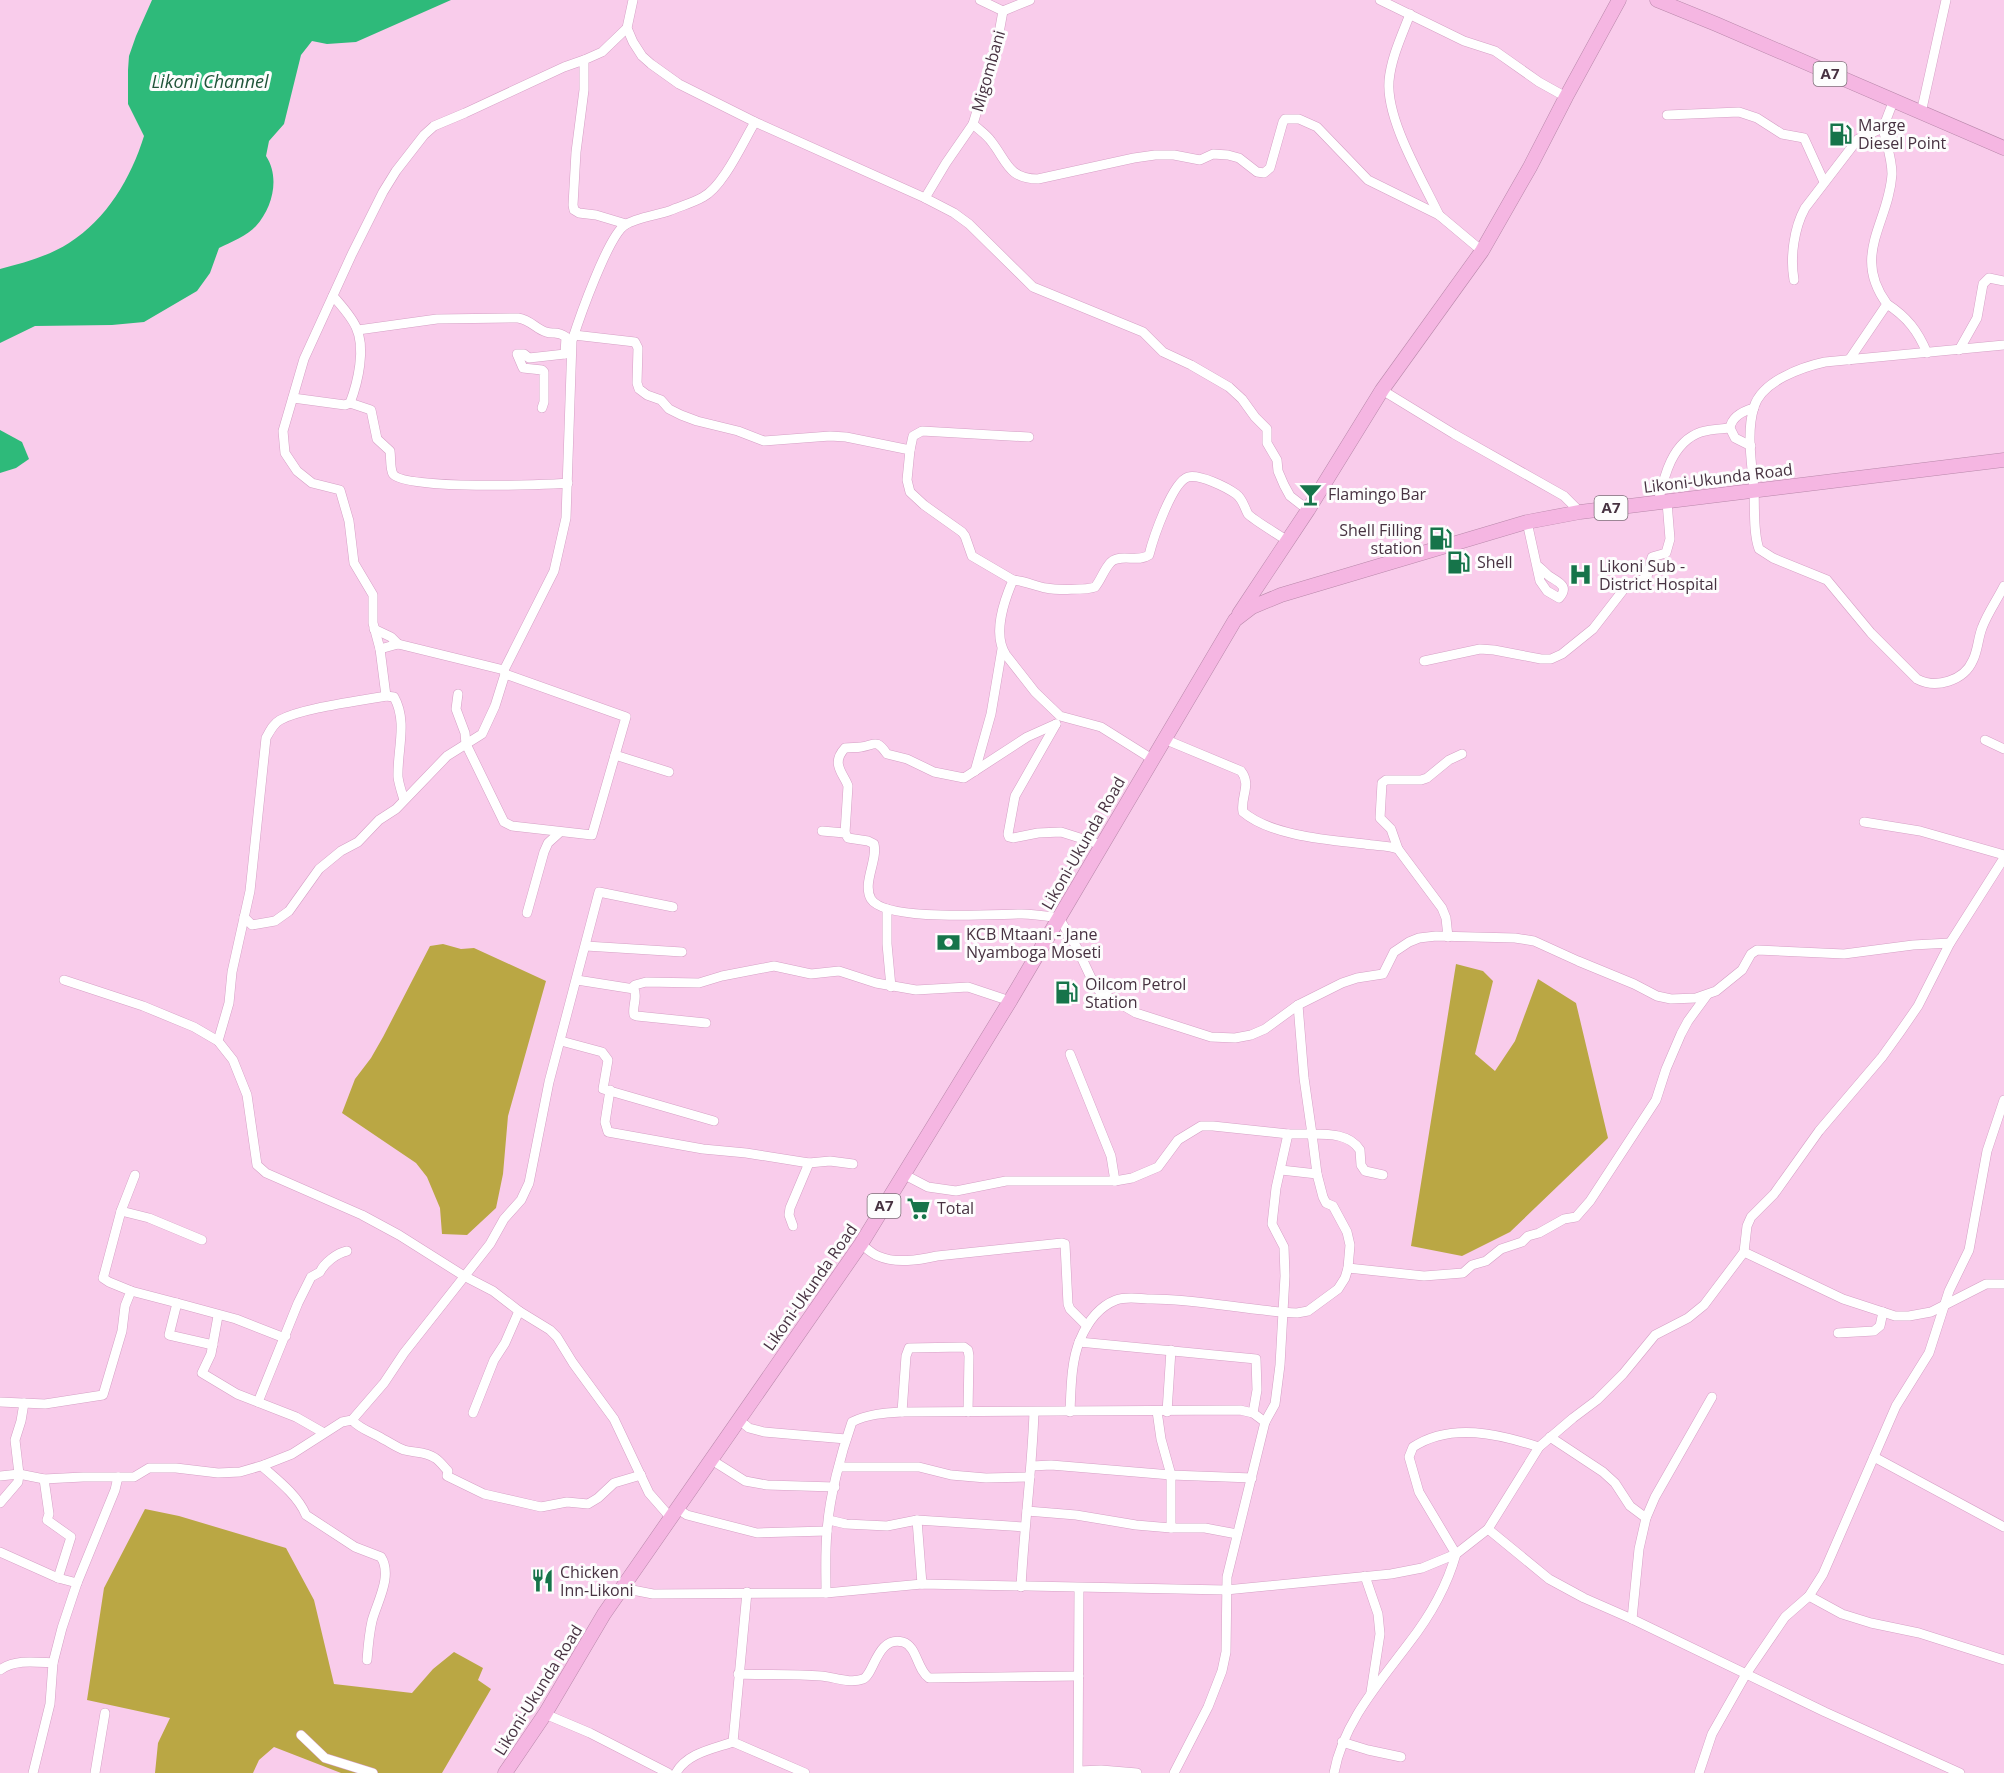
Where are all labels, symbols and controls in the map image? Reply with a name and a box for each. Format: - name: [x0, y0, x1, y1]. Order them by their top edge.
- street label: Migombani: [966, 28, 1010, 114]
- road number: A7: [1814, 62, 1846, 86]
- water label: Likoni Channel: [151, 69, 269, 93]
- place label: Marge Diesel Point: [1858, 114, 1947, 154]
- fuel station icon: Marge Diesel Point: [1827, 121, 1853, 147]
- street label: Likoni-Ukunda Road: [1642, 458, 1794, 498]
- bar icon: Flamingo Bar: [1297, 481, 1323, 507]
- place label: Flamingo Bar: [1328, 483, 1427, 505]
- road number: A7: [1594, 496, 1628, 520]
- place label: Shell Filling station: [1339, 519, 1422, 559]
- fuel station icon: Shell Filling station: [1427, 526, 1453, 552]
- fuel station icon: Shell: [1446, 549, 1472, 575]
- place label: Shell: [1477, 551, 1513, 573]
- place label: Likoni Sub - District Hospital: [1599, 555, 1718, 595]
- hospital icon: Likoni Sub - District Hospital: [1568, 562, 1594, 588]
- street label: Likoni-Ukunda Road: [1036, 772, 1130, 914]
- place label: KCB Mtaani - Jane Nyamboga Moseti: [966, 923, 1101, 963]
- bank icon: KCB Mtaani - Jane Nyamboga Moseti: [935, 930, 961, 956]
- place label: Oilcom Petrol Station: [1085, 973, 1186, 1013]
- fuel station icon: Oilcom Petrol Station: [1054, 980, 1080, 1006]
- road number: A7: [868, 1194, 900, 1218]
- supermarket icon: Total: [906, 1195, 932, 1221]
- place label: Total: [937, 1197, 974, 1219]
- street label: Likoni-Ukunda Road: [758, 1219, 862, 1355]
- place label: Chicken Inn-Likoni: [560, 1561, 634, 1601]
- restaurant icon: Chicken Inn-Likoni: [529, 1568, 555, 1594]
- street label: Likoni-Ukunda Road: [489, 1621, 587, 1759]

